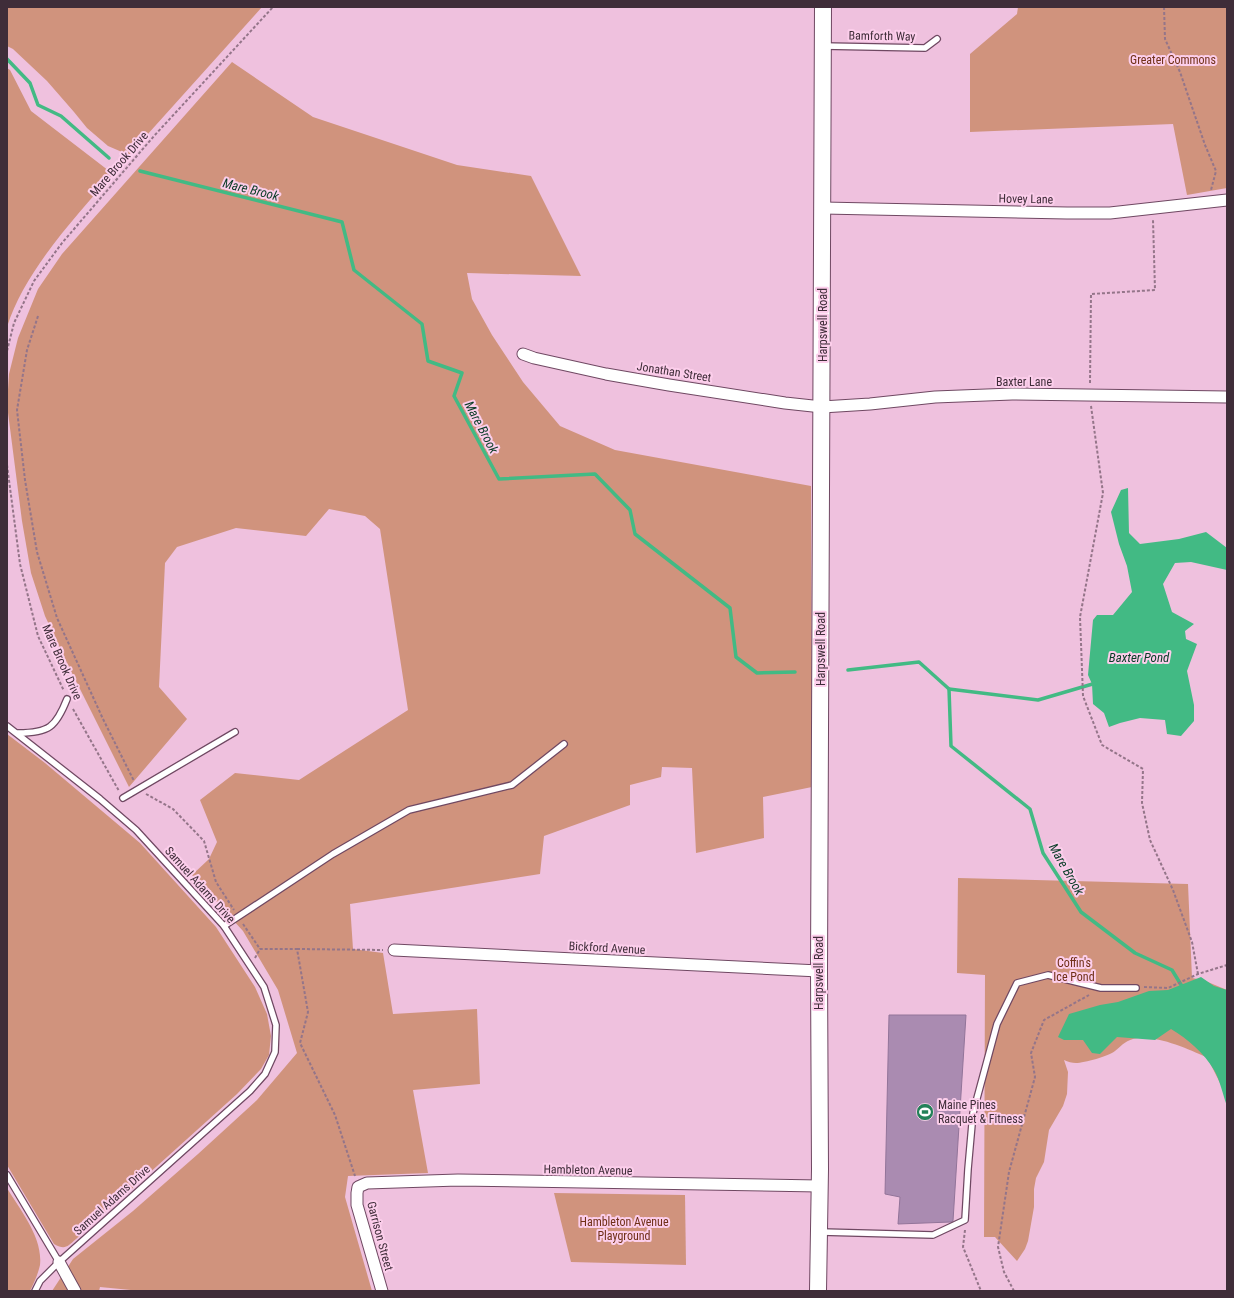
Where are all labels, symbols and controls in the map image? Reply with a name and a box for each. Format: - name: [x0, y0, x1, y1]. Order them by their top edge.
- street label: Bamforth Way: [848, 28, 916, 44]
- park label: Greater Commons: [1130, 53, 1216, 67]
- street label: Mare Brook Drive: [87, 129, 151, 199]
- water label: Mare Brook: [221, 175, 281, 204]
- street label: Hovey Lane: [999, 192, 1054, 206]
- street label: Harpswell Road: [816, 288, 830, 362]
- street label: Jonathan Street: [636, 359, 713, 385]
- street label: Baxter Lane: [996, 375, 1052, 389]
- water label: Mare Brook: [462, 399, 502, 456]
- street label: Harpswell Road: [814, 612, 828, 686]
- street label: Mare Brook Drive: [39, 622, 85, 702]
- water label: Baxter Pond: [1109, 650, 1170, 665]
- water label: Mare Brook: [1046, 841, 1087, 898]
- street label: Samuel Adams Drive: [162, 844, 238, 926]
- street label: Harpswell Road: [812, 936, 826, 1010]
- street label: Bickford Avenue: [568, 939, 646, 957]
- park label: Coffin's Ice Pond: [1053, 956, 1095, 984]
- place label: Maine Pines Racquet & Fitness: [938, 1098, 1023, 1126]
- sports icon: Maine Pines Racquet & Fitness: [915, 1102, 935, 1122]
- street label: Samuel Adams Drive: [71, 1162, 153, 1238]
- street label: Hambleton Avenue: [543, 1162, 633, 1178]
- street label: Garrison Street: [364, 1200, 396, 1273]
- park label: Hambleton Avenue Playground: [579, 1215, 669, 1243]

